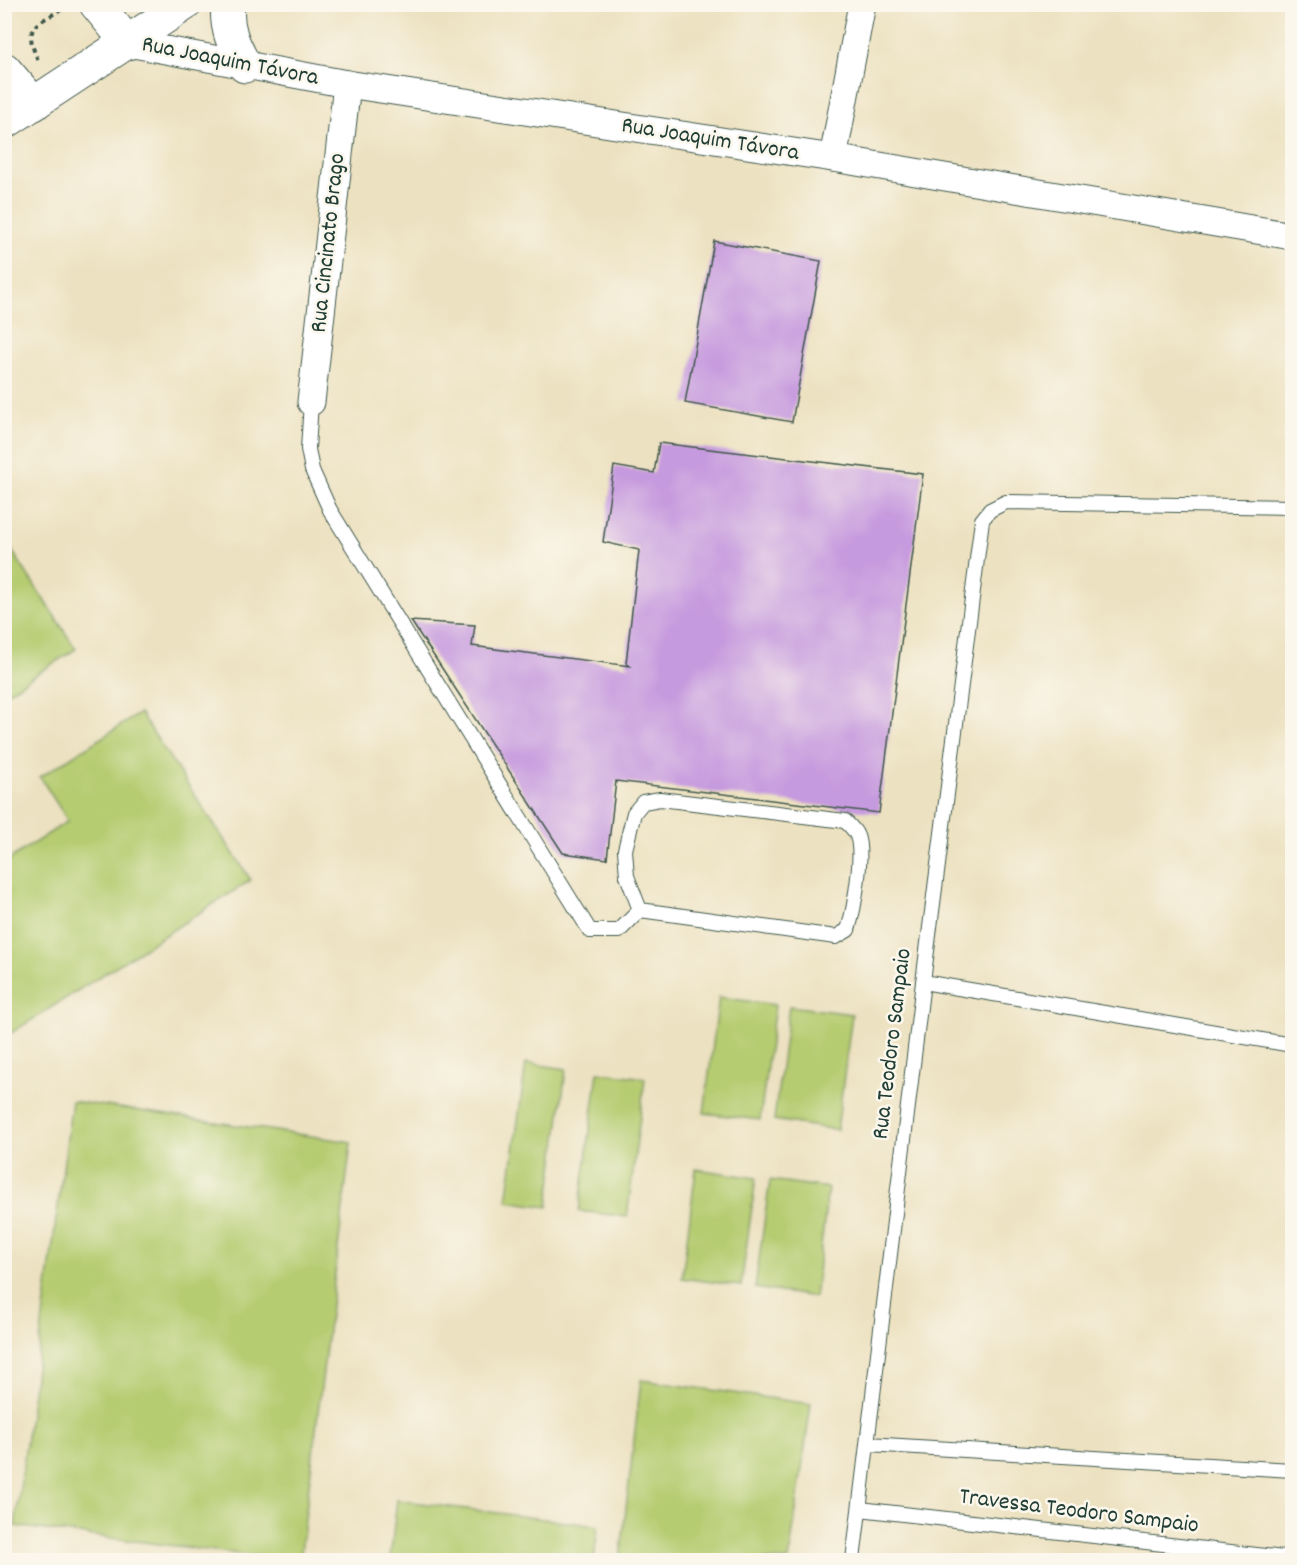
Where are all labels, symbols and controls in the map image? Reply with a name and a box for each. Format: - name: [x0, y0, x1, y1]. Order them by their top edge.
- street label: Rua Joaquim Távora: [139, 28, 322, 96]
- street label: Rua Joaquim Távora: [619, 109, 802, 171]
- street label: Rua Cincinato Brago: [303, 152, 355, 334]
- street label: Rua Teodoro Sampaio: [864, 946, 922, 1142]
- street label: Travessa Teodoro Sampaio: [957, 1480, 1201, 1544]

